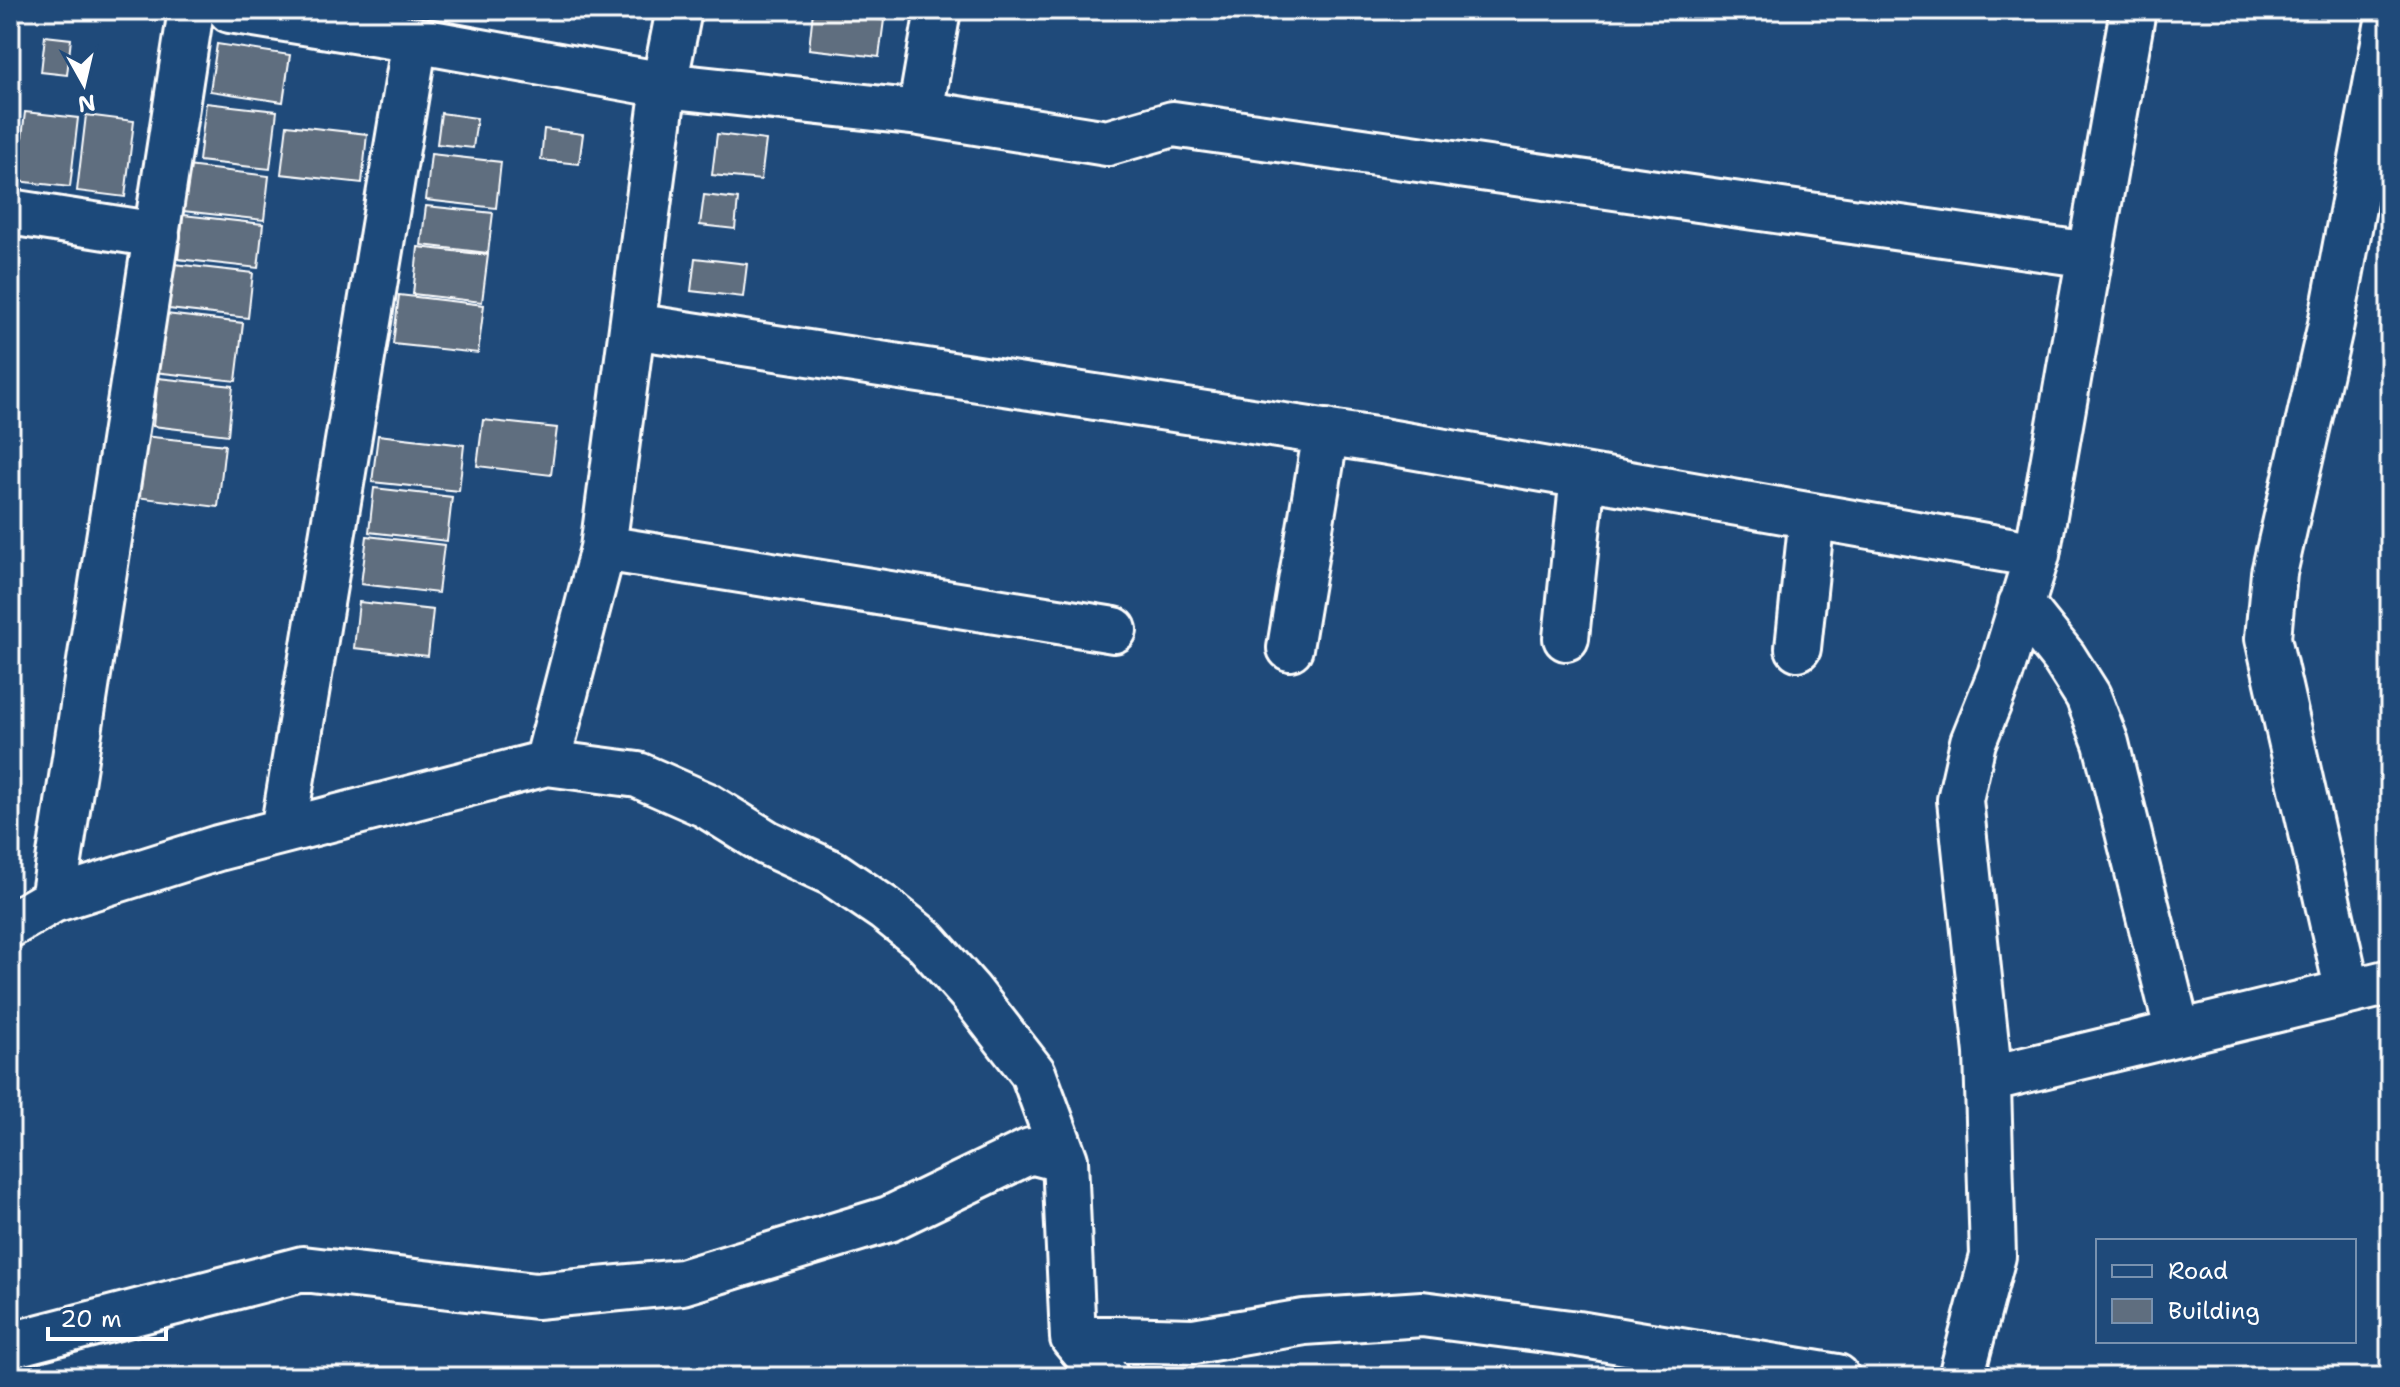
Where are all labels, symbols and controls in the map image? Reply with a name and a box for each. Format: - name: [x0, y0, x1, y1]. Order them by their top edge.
- north arrow: [44, 44, 124, 124]
- text: N: [76, 88, 97, 119]
- legend: [2096, 1239, 2356, 1343]
- text: Road: [2168, 1255, 2228, 1287]
- scale bar: [48, 1291, 166, 1341]
- text: Building: [2168, 1295, 2260, 1327]
- text: 20 m: [60, 1303, 122, 1335]

